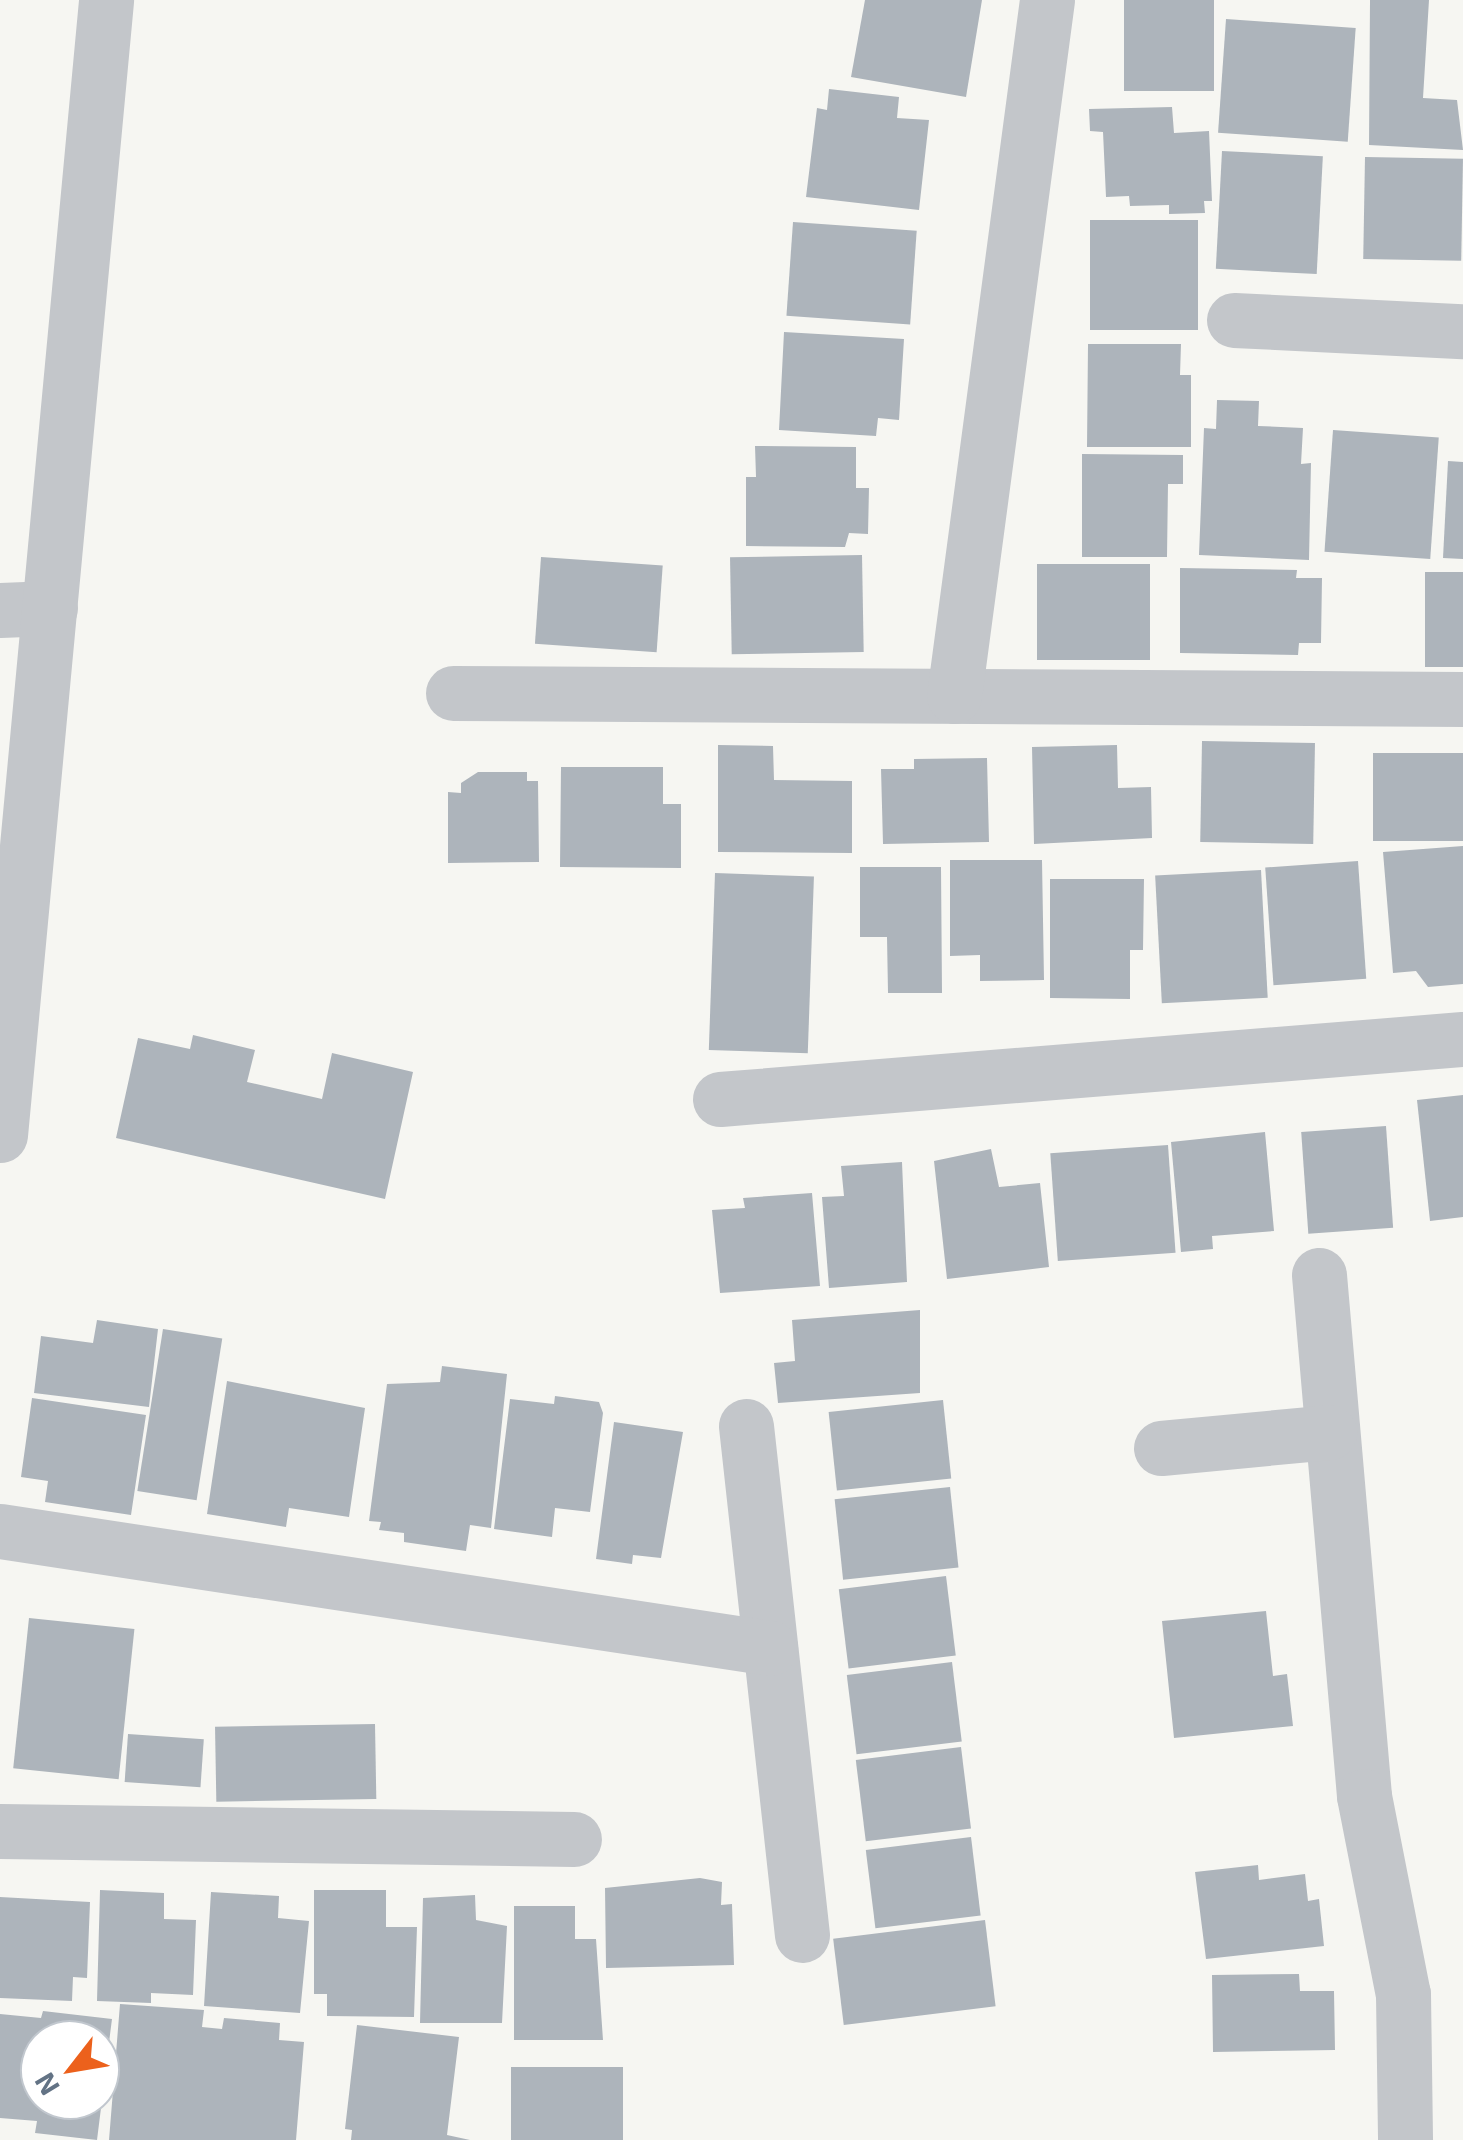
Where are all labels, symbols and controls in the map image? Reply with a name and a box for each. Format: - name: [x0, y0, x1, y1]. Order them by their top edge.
- north arrow: [20, 2020, 120, 2120]
- text: N: [26, 2067, 66, 2102]

